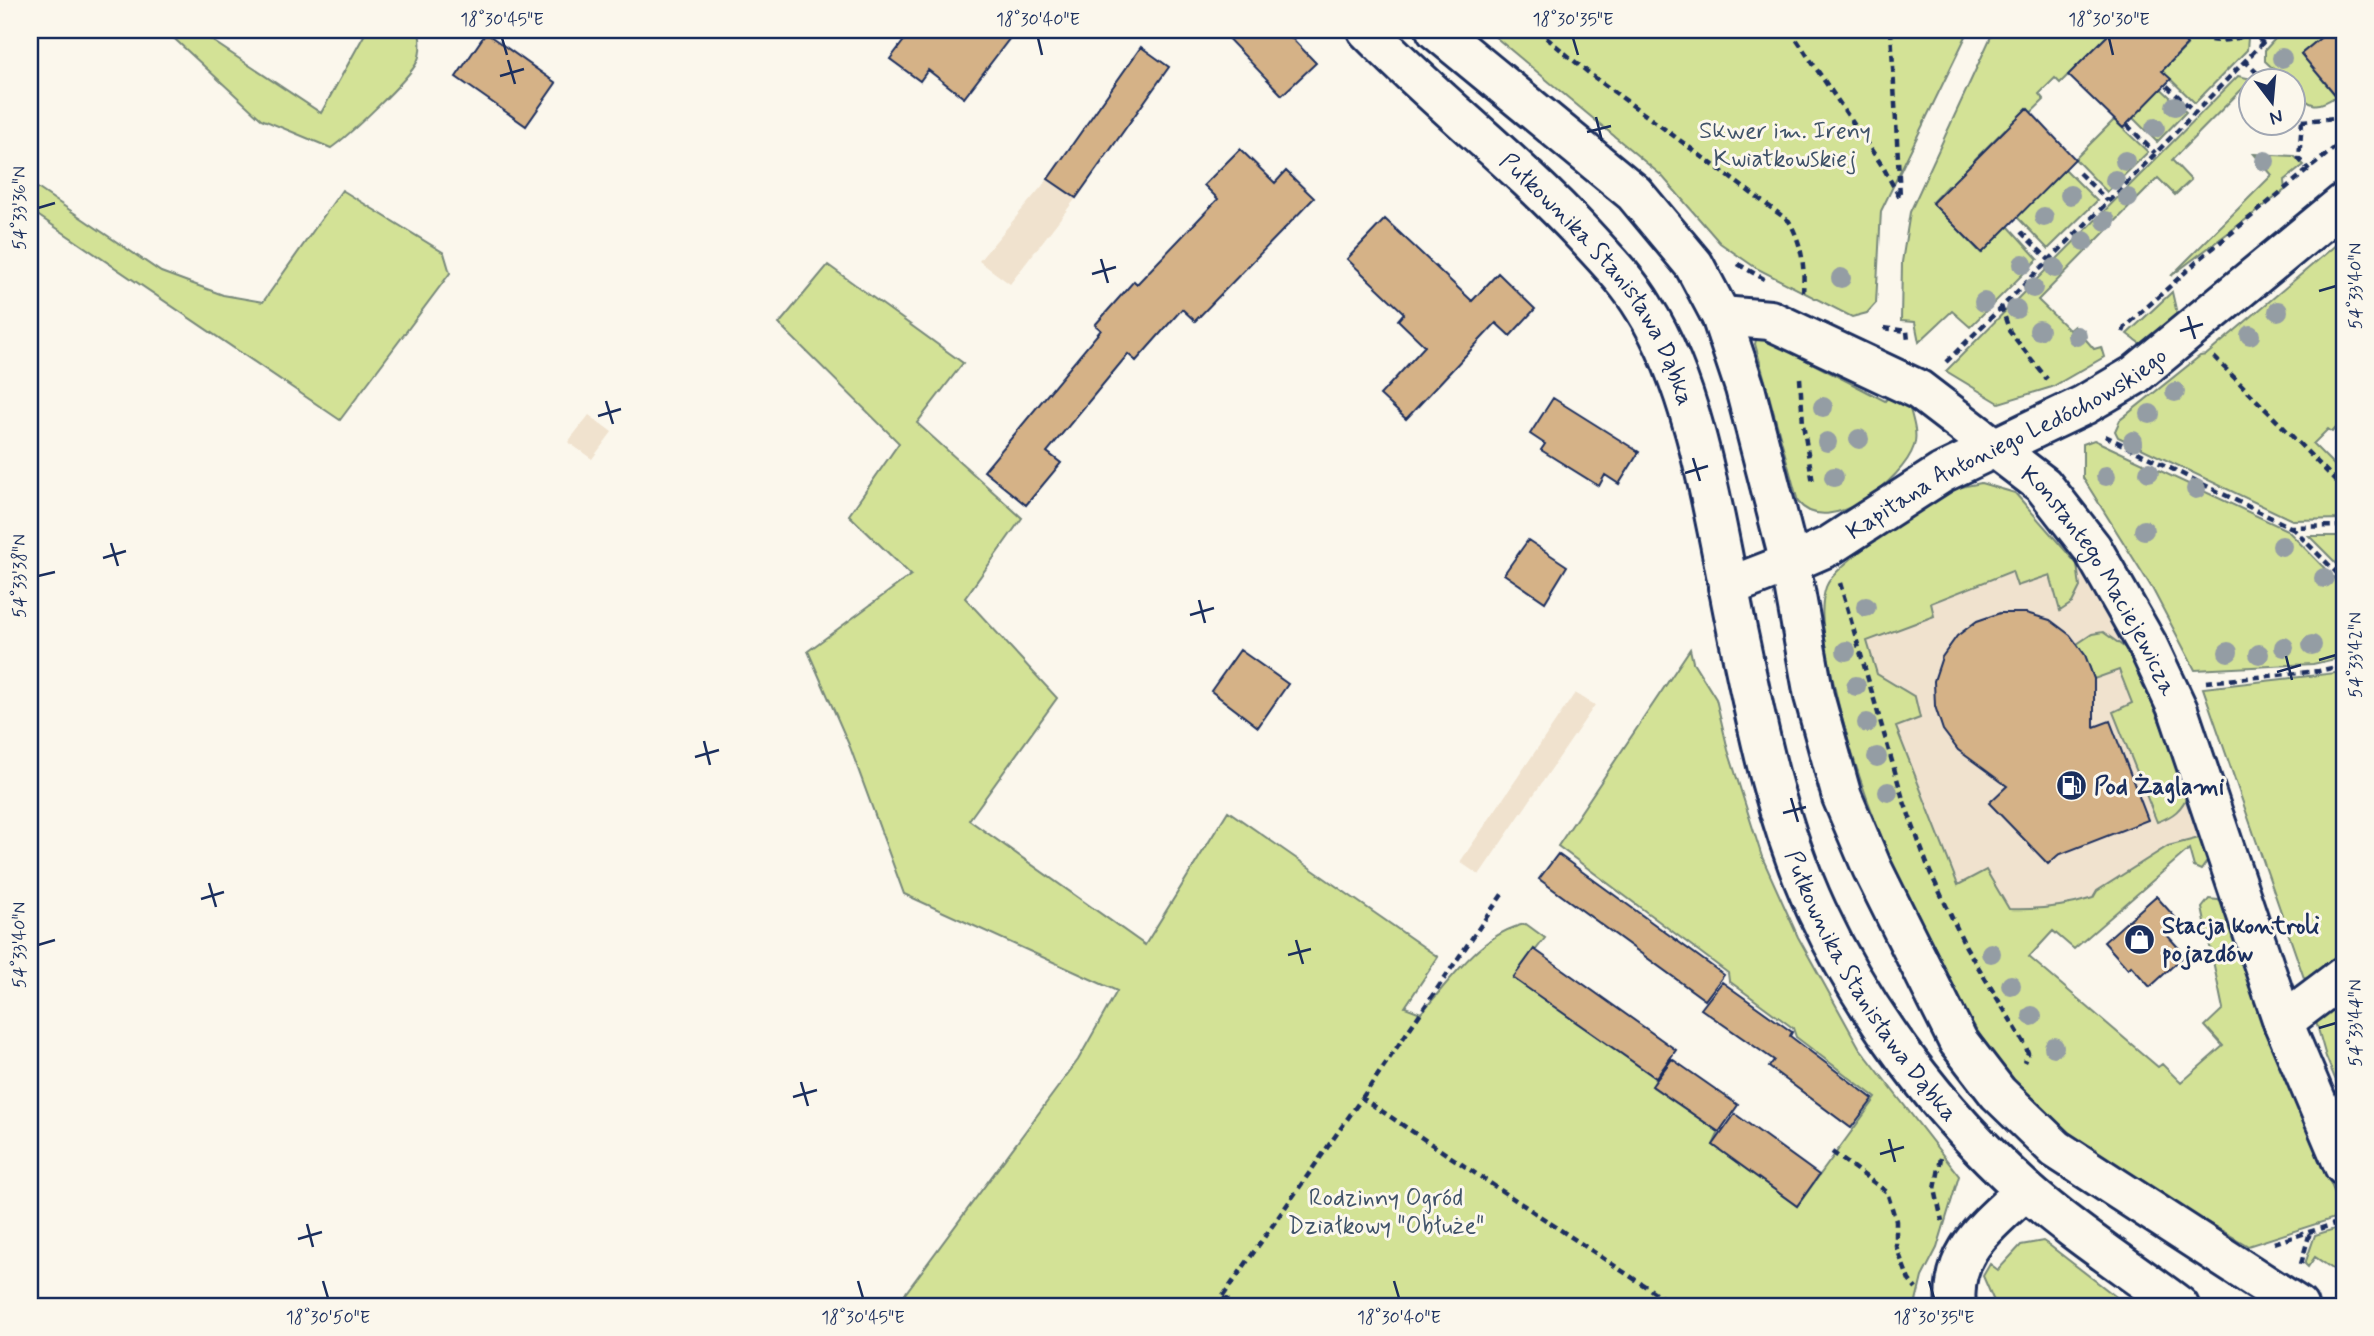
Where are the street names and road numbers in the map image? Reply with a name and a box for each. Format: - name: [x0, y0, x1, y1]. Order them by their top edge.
- street label: Pułkownika Stanisława Dąbka: [1492, 147, 1700, 410]
- street label: Kapitana Antoniego Ledóchowskiego: [1841, 341, 2174, 548]
- street label: Konstantego Maciejewicza: [2014, 460, 2183, 702]
- street label: Pułkownika Stanisława Dąbka: [1777, 847, 1964, 1129]

